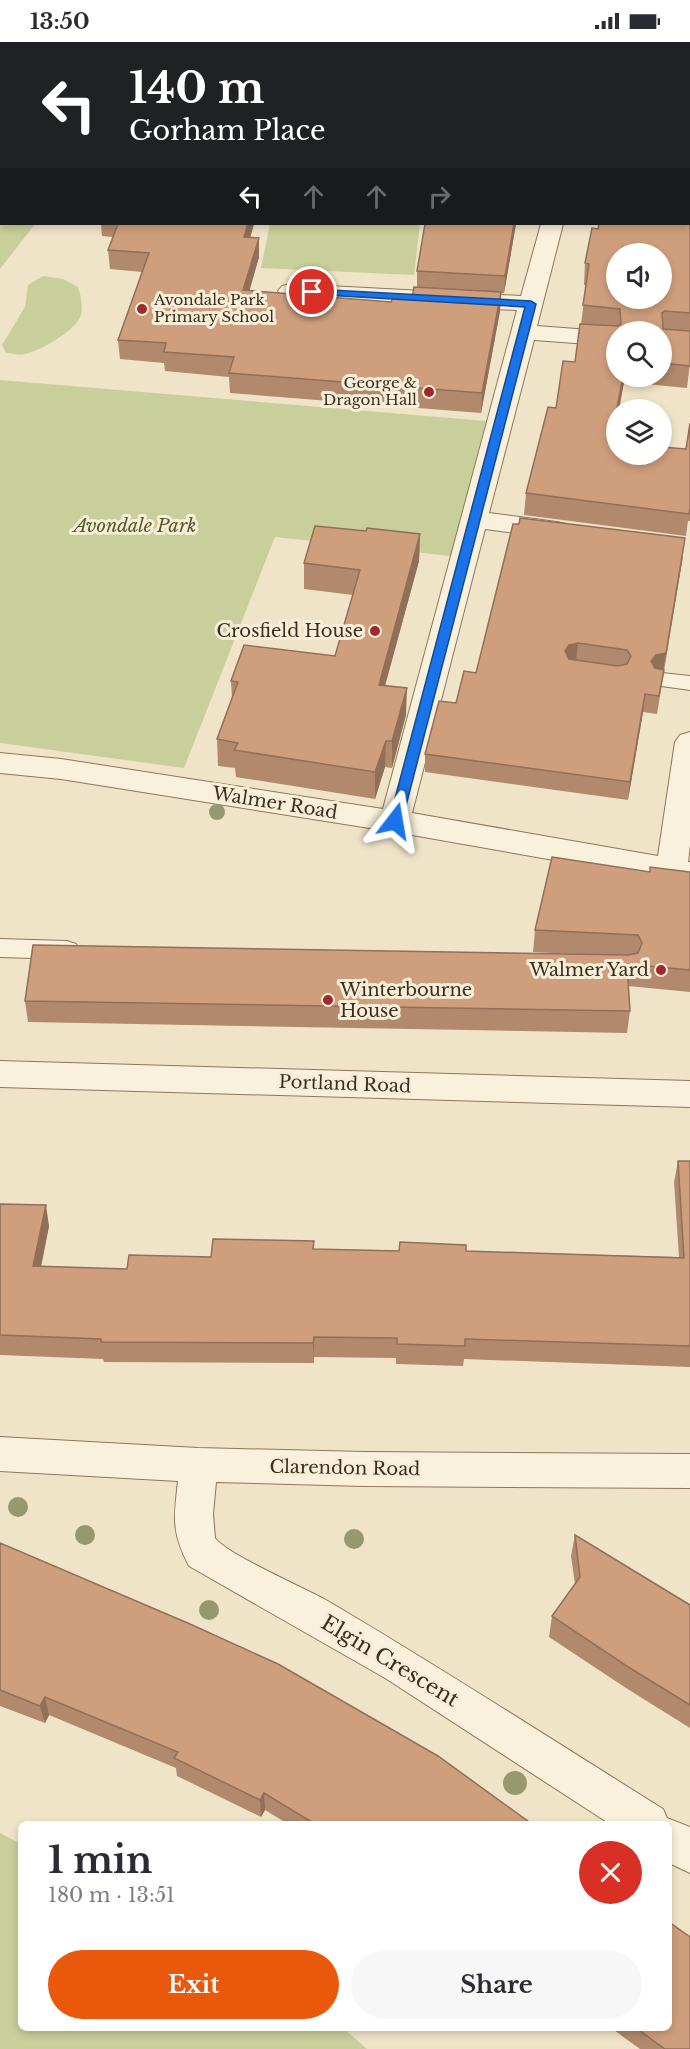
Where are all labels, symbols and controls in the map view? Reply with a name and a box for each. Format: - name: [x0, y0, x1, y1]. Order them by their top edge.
- text: 13:50: [30, 8, 90, 35]
- text: 140 m: [129, 62, 265, 114]
- icon: left: [30, 66, 108, 144]
- text: Gorham Place: [129, 114, 326, 147]
- icon: left: [234, 180, 267, 213]
- icon: ahead: [297, 180, 330, 213]
- icon: ahead: [360, 180, 393, 213]
- icon: right: [423, 180, 456, 213]
- map controls: [606, 243, 672, 465]
- button: sound: [606, 243, 672, 309]
- pin: [286, 266, 337, 317]
- icon: arrive: [295, 275, 328, 308]
- place label: Avondale Park Primary School: [153, 290, 274, 326]
- marker: Avondale Park Primary School: [135, 302, 149, 316]
- button: search: [606, 321, 672, 387]
- place label: George & Dragon Hall: [323, 373, 417, 409]
- marker: George & Dragon Hall: [422, 385, 436, 399]
- button: layers: [606, 399, 672, 465]
- park label: Avondale Park: [72, 515, 196, 537]
- place label: Crosfield House: [217, 620, 363, 642]
- marker: Crosfield House: [368, 624, 382, 638]
- street label: Walmer Road: [210, 782, 339, 824]
- position arrow: [363, 789, 427, 853]
- place label: Walmer Yard: [528, 959, 649, 981]
- marker: Walmer Yard: [654, 963, 668, 977]
- place label: Winterbourne House: [339, 979, 472, 1022]
- marker: Winterbourne House: [321, 993, 335, 1007]
- street label: Portland Road: [278, 1071, 412, 1097]
- street label: Clarendon Road: [269, 1456, 421, 1480]
- street label: Elgin Crescent: [316, 1610, 464, 1712]
- text: 1 min: [48, 1838, 152, 1883]
- button: close: [579, 1841, 642, 1904]
- text: 180 m · 13:51: [48, 1883, 175, 1907]
- button: Exit: [48, 1950, 339, 2019]
- button: Share: [351, 1950, 642, 2019]

